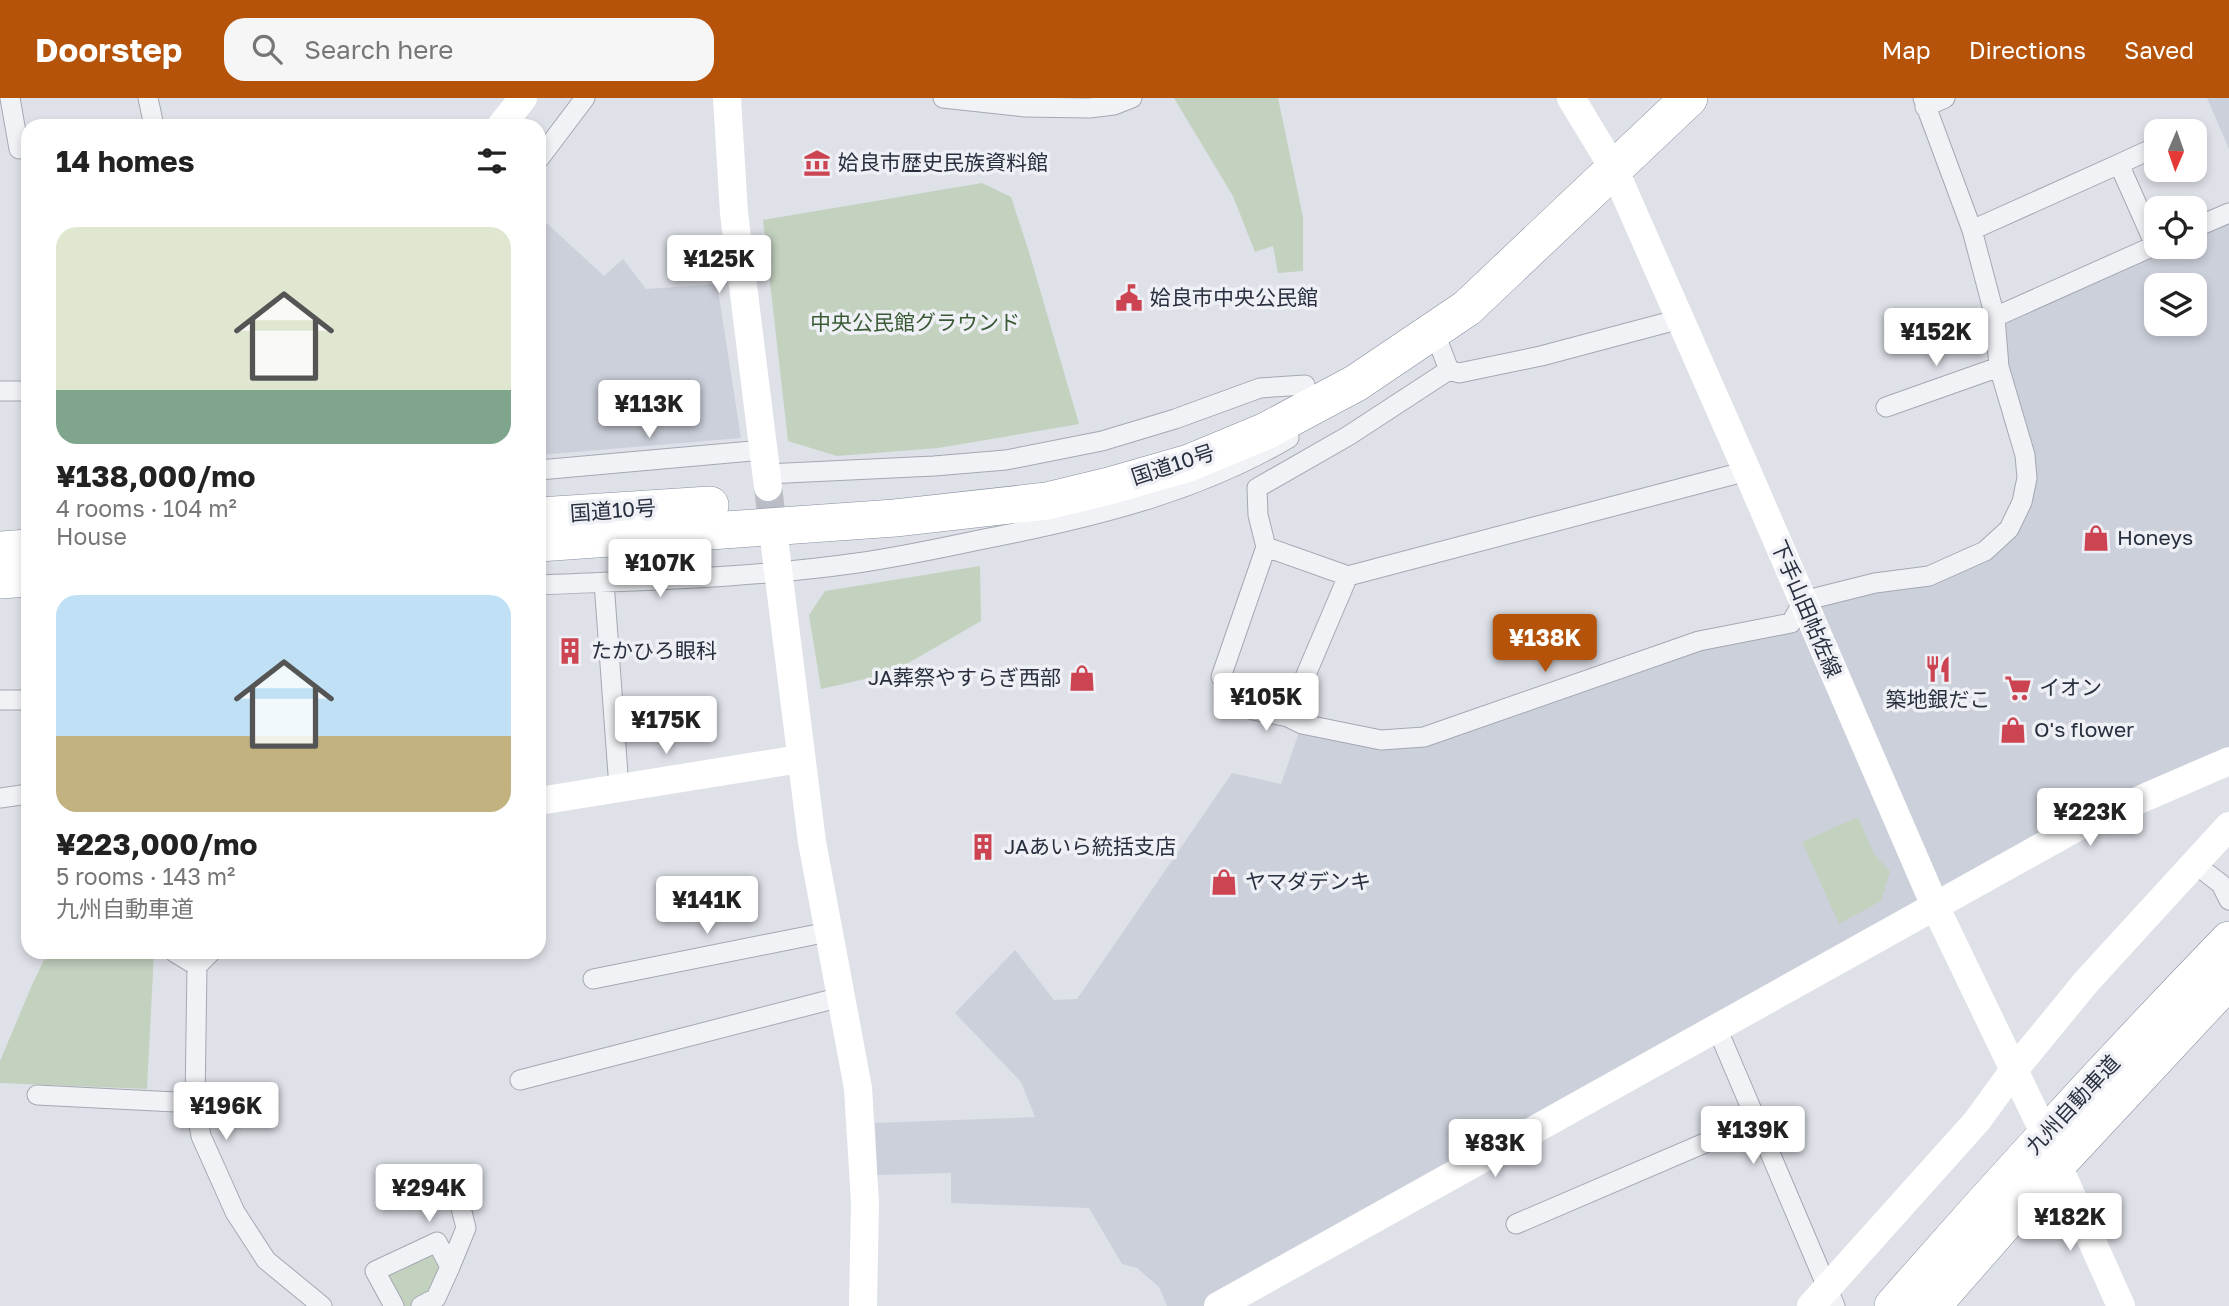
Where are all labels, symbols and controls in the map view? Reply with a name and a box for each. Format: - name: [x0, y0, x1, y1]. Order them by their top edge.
- search box: [224, 18, 714, 81]
- text: Doorstep: [35, 30, 182, 69]
- icon: search: [248, 30, 286, 68]
- text: Search here: [304, 34, 453, 65]
- text: Map: [1882, 35, 1931, 64]
- text: Directions: [1969, 35, 2086, 64]
- text: Saved: [2124, 35, 2194, 64]
- north arrow: [2144, 119, 2207, 182]
- map controls: [2144, 119, 2207, 336]
- icon: filters: [473, 142, 511, 180]
- text: 14 homes: [56, 143, 195, 179]
- museum icon: 姶良市歴史民族資料館: [802, 148, 832, 178]
- place label: 姶良市歴史民族資料館: [838, 149, 1048, 175]
- button: locate: [2144, 196, 2207, 259]
- pin: ¥125K: [670, 236, 768, 295]
- text: ¥125K: [683, 244, 755, 272]
- icon: home: [221, 273, 347, 399]
- button: layers: [2144, 273, 2207, 336]
- public building icon: 姶良市中央公民館: [1114, 283, 1144, 313]
- place label: 姶良市中央公民館: [1150, 284, 1318, 310]
- pin: ¥152K: [1887, 308, 1985, 368]
- park label: 中央公民館グラウンド: [810, 309, 1020, 335]
- text: ¥152K: [1900, 317, 1972, 345]
- pin: ¥113K: [600, 380, 698, 440]
- text: ¥113K: [614, 389, 684, 417]
- street label: 国道10号: [1128, 438, 1218, 490]
- text: ¥138,000/mo: [56, 458, 256, 494]
- text: 4 rooms · 104 m²: [56, 494, 237, 522]
- street label: 国道10号: [569, 494, 657, 526]
- text: House: [56, 522, 127, 550]
- shop icon: Honeys: [2081, 523, 2111, 553]
- place label: Honeys: [2117, 524, 2193, 550]
- street label: 下手山田帖佐線: [1766, 536, 1848, 681]
- pin: ¥107K: [611, 540, 709, 599]
- text: ¥107K: [624, 548, 696, 576]
- pin: ¥138K: [1496, 614, 1594, 674]
- text: ¥138K: [1509, 623, 1581, 651]
- building icon: たかひろ眼科: [555, 636, 585, 666]
- place label: たかひろ眼科: [591, 637, 717, 663]
- icon: home: [221, 641, 347, 767]
- restaurant icon: 築地銀だこ: [1923, 654, 1953, 684]
- shop icon: JA葬祭やすらぎ西部: [1067, 663, 1097, 693]
- place label: JA葬祭やすらぎ西部: [868, 664, 1061, 690]
- supermarket icon: イオン: [2003, 673, 2033, 703]
- pin: ¥105K: [1217, 674, 1315, 733]
- place label: イオン: [2039, 674, 2102, 700]
- text: ¥105K: [1230, 682, 1302, 710]
- place label: 築地銀だこ: [1886, 686, 1991, 712]
- pin: ¥175K: [617, 696, 715, 756]
- text: ¥175K: [631, 705, 701, 733]
- shop icon: O's flower: [1998, 715, 2028, 745]
- place label: O's flower: [2034, 716, 2134, 742]
- pin: ¥223K: [2041, 788, 2139, 848]
- text: ¥223K: [2053, 797, 2127, 825]
- text: ¥223,000/mo: [56, 826, 257, 862]
- building icon: JAあいら統括支店: [968, 832, 998, 862]
- place label: JAあいら統括支店: [1004, 833, 1176, 859]
- text: 5 rooms · 143 m²: [56, 862, 235, 890]
- shop icon: ヤマダデンキ: [1209, 867, 1239, 897]
- place label: ヤマダデンキ: [1245, 868, 1371, 894]
- pin: ¥141K: [658, 876, 756, 936]
- text: ¥141K: [672, 885, 742, 913]
- text: 九州自動車道: [56, 894, 194, 922]
- street label: 九州自動車道: [2020, 1049, 2125, 1159]
- pin: ¥196K: [177, 1082, 275, 1142]
- text: ¥196K: [190, 1091, 262, 1119]
- pin: ¥139K: [1704, 1107, 1802, 1166]
- text: ¥139K: [1717, 1115, 1789, 1143]
- pin: ¥83K: [1454, 1119, 1536, 1179]
- text: ¥83K: [1465, 1128, 1525, 1156]
- pin: ¥294K: [380, 1164, 478, 1224]
- text: ¥294K: [392, 1173, 466, 1201]
- pin: ¥182K: [2021, 1194, 2119, 1253]
- text: ¥182K: [2034, 1202, 2106, 1230]

